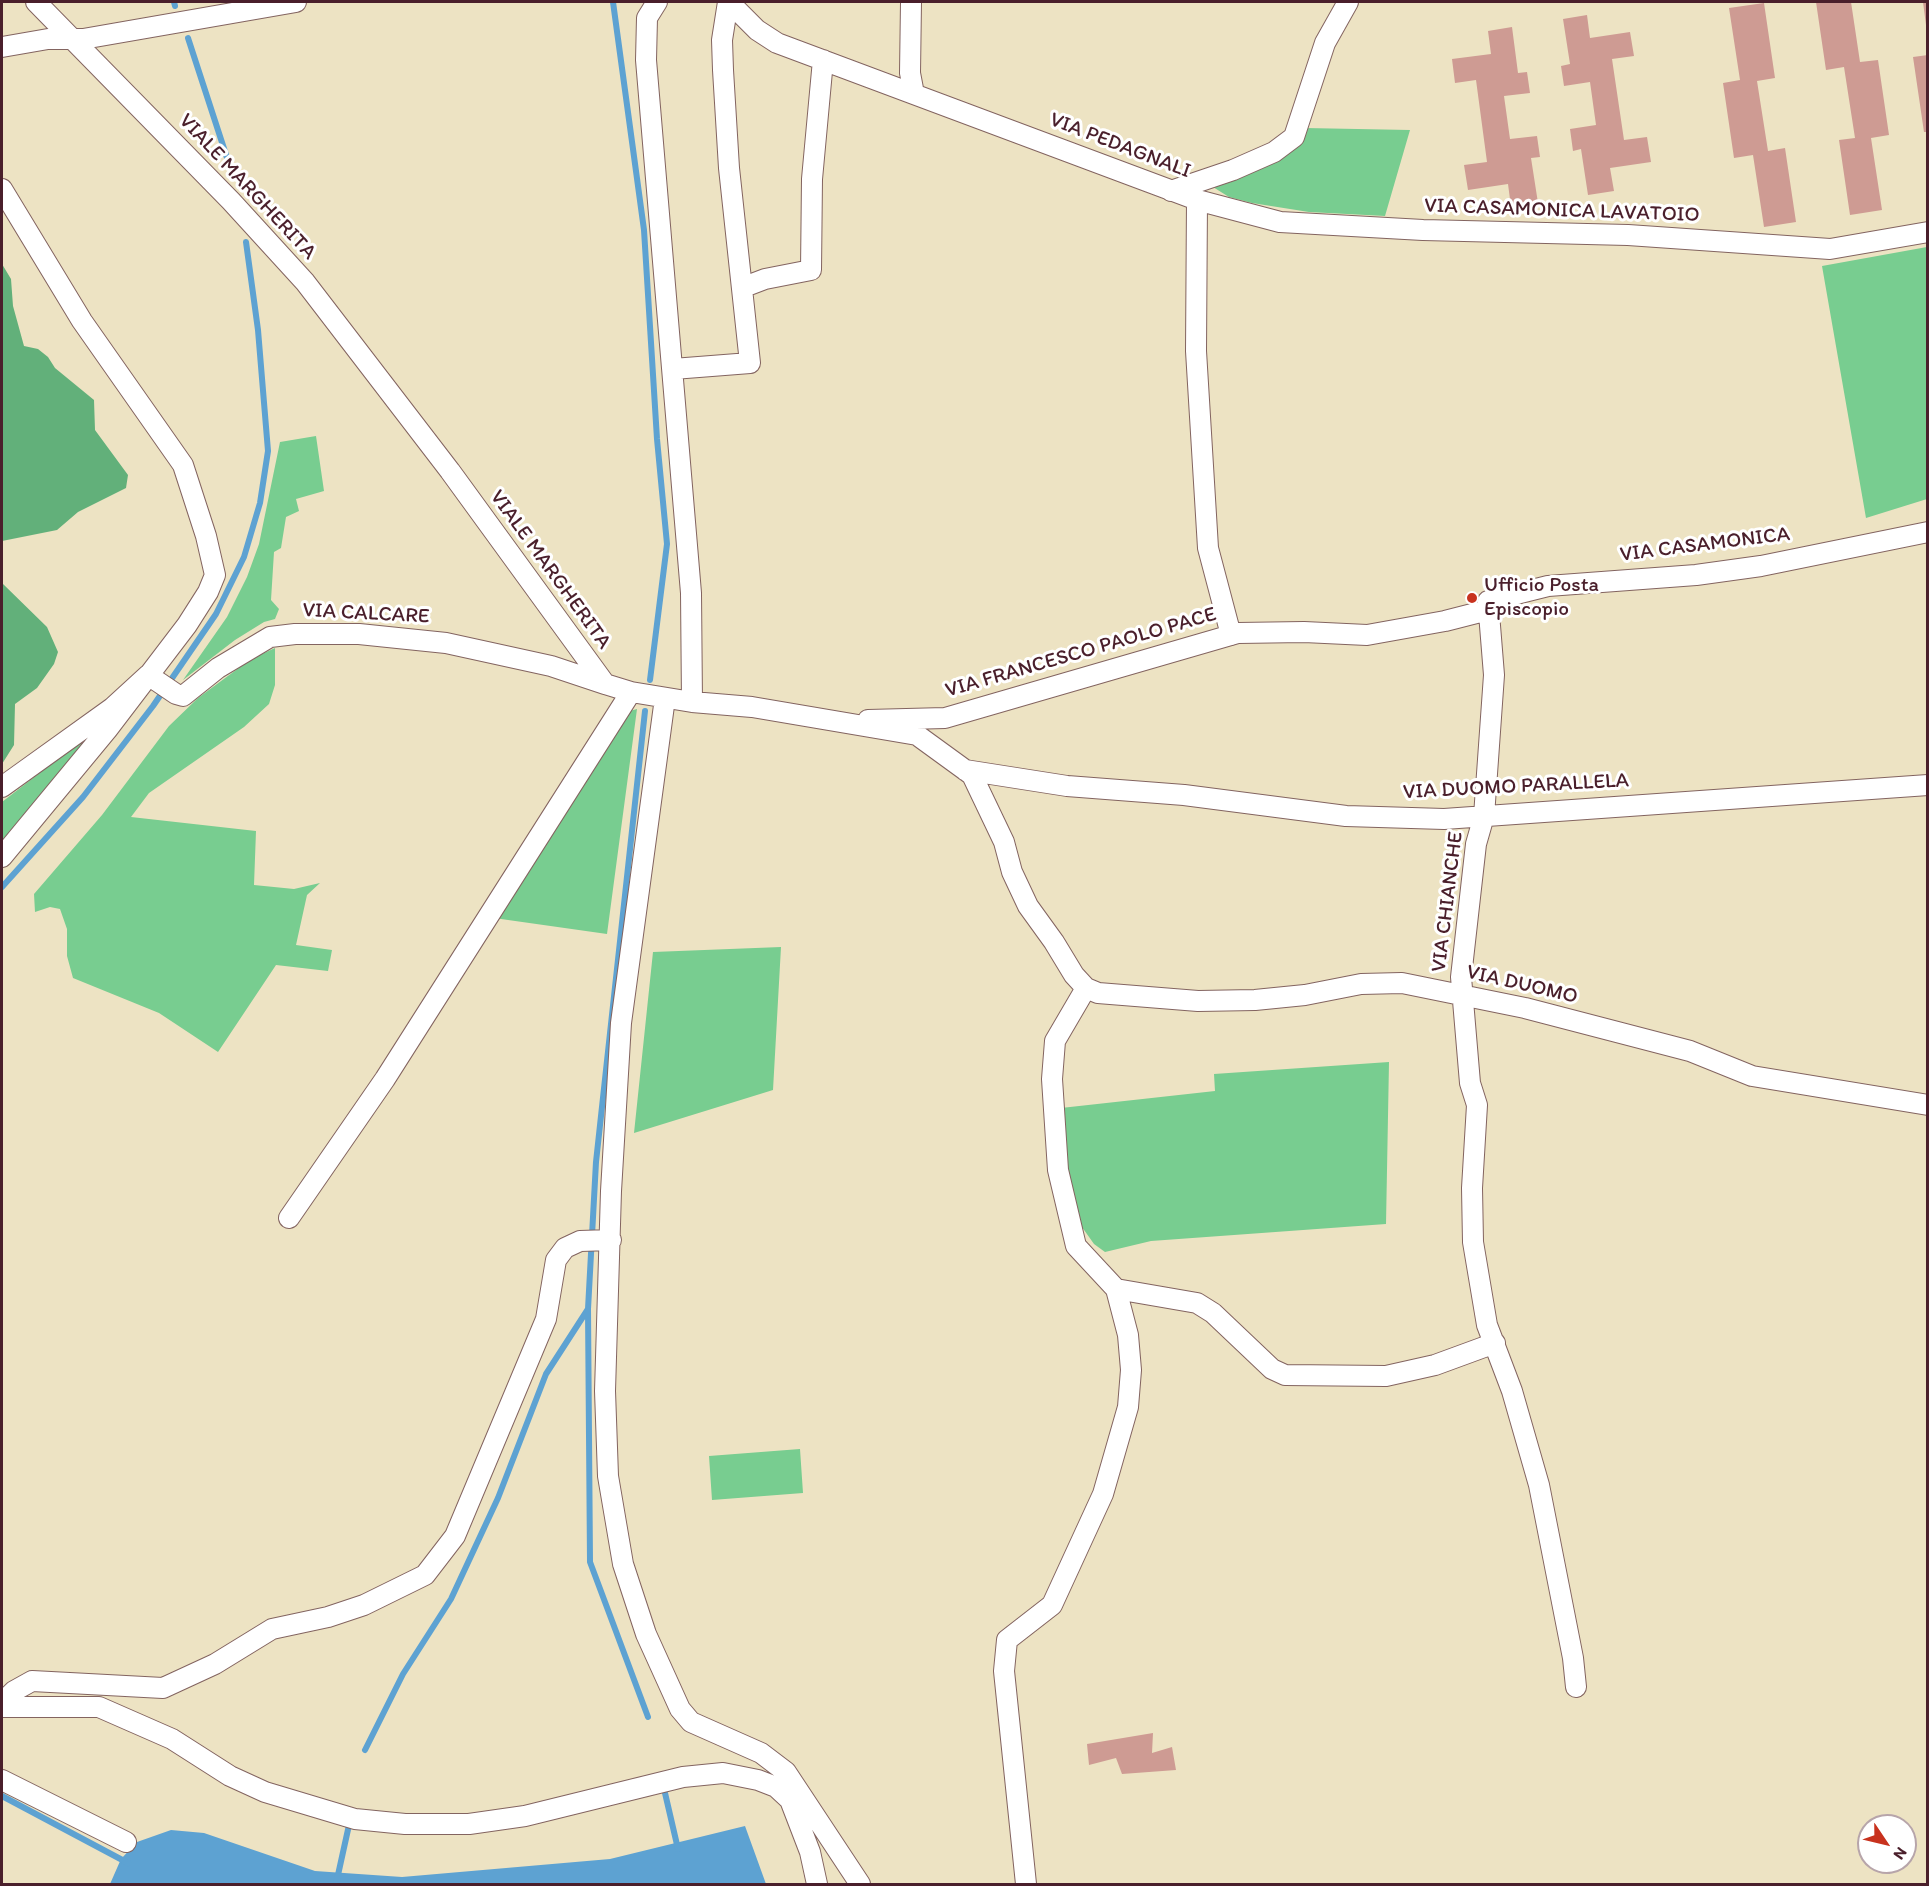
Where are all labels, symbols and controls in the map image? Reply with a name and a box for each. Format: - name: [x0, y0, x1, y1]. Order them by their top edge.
- street label: VIA PEDAGNALI: [1046, 107, 1194, 185]
- street label: VIALE MARGHERITA: [173, 109, 321, 265]
- street label: VIA CASAMONICA LAVATOIO: [1424, 194, 1700, 228]
- street label: VIALE MARGHERITA: [484, 486, 616, 654]
- street label: VIA CASAMONICA: [1619, 522, 1791, 568]
- place label: Ufficio Posta Episcopio: [1484, 573, 1599, 623]
- marker: Ufficio Posta Episcopio: [1465, 591, 1479, 605]
- street label: VIA CALCARE: [302, 598, 430, 630]
- street label: VIA FRANCESCO PAOLO PACE: [943, 602, 1219, 704]
- street label: VIA DUOMO PARALLELA: [1402, 768, 1630, 806]
- street label: VIA CHIANCHE: [1427, 830, 1469, 974]
- street label: VIA DUOMO: [1464, 960, 1580, 1010]
- north arrow: [1857, 1814, 1917, 1874]
- text: N: [1890, 1844, 1911, 1863]

